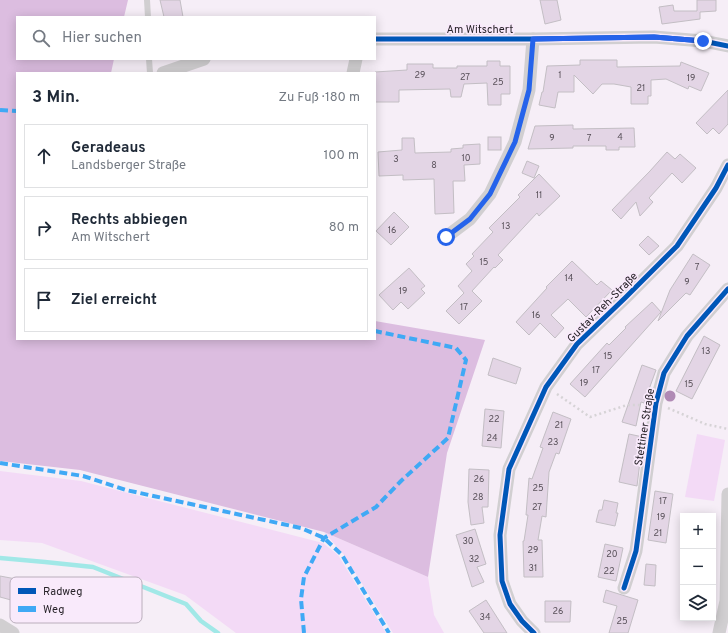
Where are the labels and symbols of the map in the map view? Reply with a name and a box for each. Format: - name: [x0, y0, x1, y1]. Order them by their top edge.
- street label: Am Witschert: [447, 23, 513, 37]
- route end: [694, 32, 712, 50]
- house number: 29: [415, 70, 425, 81]
- house number: 1: [558, 70, 562, 81]
- house number: 27: [460, 72, 470, 83]
- house number: 19: [687, 73, 695, 84]
- house number: 25: [492, 77, 504, 88]
- house number: 21: [637, 83, 645, 94]
- house number: 4: [617, 132, 623, 143]
- house number: 9: [549, 133, 555, 144]
- house number: 7: [587, 133, 592, 144]
- house number: 10: [461, 153, 471, 164]
- house number: 3: [393, 154, 399, 165]
- house number: 8: [431, 160, 437, 171]
- house number: 11: [536, 190, 542, 201]
- house number: 13: [502, 221, 510, 232]
- house number: 16: [388, 225, 396, 236]
- route start: [437, 228, 455, 246]
- house number: 15: [480, 257, 488, 268]
- house number: 7: [695, 262, 700, 273]
- street label: Gustav-Reh-Straße: [565, 269, 641, 346]
- house number: 14: [565, 273, 574, 284]
- house number: 9: [684, 277, 690, 288]
- house number: 19: [399, 286, 407, 297]
- house number: 17: [460, 302, 468, 313]
- house number: 16: [532, 310, 540, 321]
- house number: 13: [702, 346, 710, 357]
- house number: 15: [604, 351, 612, 362]
- house number: 17: [592, 365, 600, 376]
- house number: 19: [580, 378, 588, 389]
- house number: 15: [685, 379, 693, 390]
- street label: Stettiner Straße: [632, 387, 658, 467]
- house number: 22: [488, 414, 500, 425]
- house number: 21: [555, 420, 563, 431]
- house number: 24: [486, 433, 498, 444]
- house number: 23: [548, 437, 558, 448]
- house number: 26: [474, 474, 484, 485]
- house number: 25: [532, 483, 544, 494]
- house number: 28: [472, 492, 484, 503]
- house number: 17: [659, 496, 667, 507]
- house number: 27: [532, 502, 542, 513]
- house number: 19: [657, 512, 665, 523]
- house number: 21: [654, 528, 662, 539]
- house number: 30: [462, 536, 474, 547]
- house number: 29: [528, 545, 538, 556]
- house number: 20: [606, 549, 618, 560]
- house number: 32: [469, 554, 479, 565]
- house number: 31: [529, 563, 537, 574]
- house number: 22: [603, 566, 615, 577]
- legend: [10, 577, 142, 623]
- text: Radweg: [43, 585, 82, 599]
- text: Weg: [43, 603, 64, 617]
- house number: 26: [553, 606, 563, 617]
- house number: 34: [479, 612, 491, 623]
- house number: 25: [616, 616, 628, 627]

